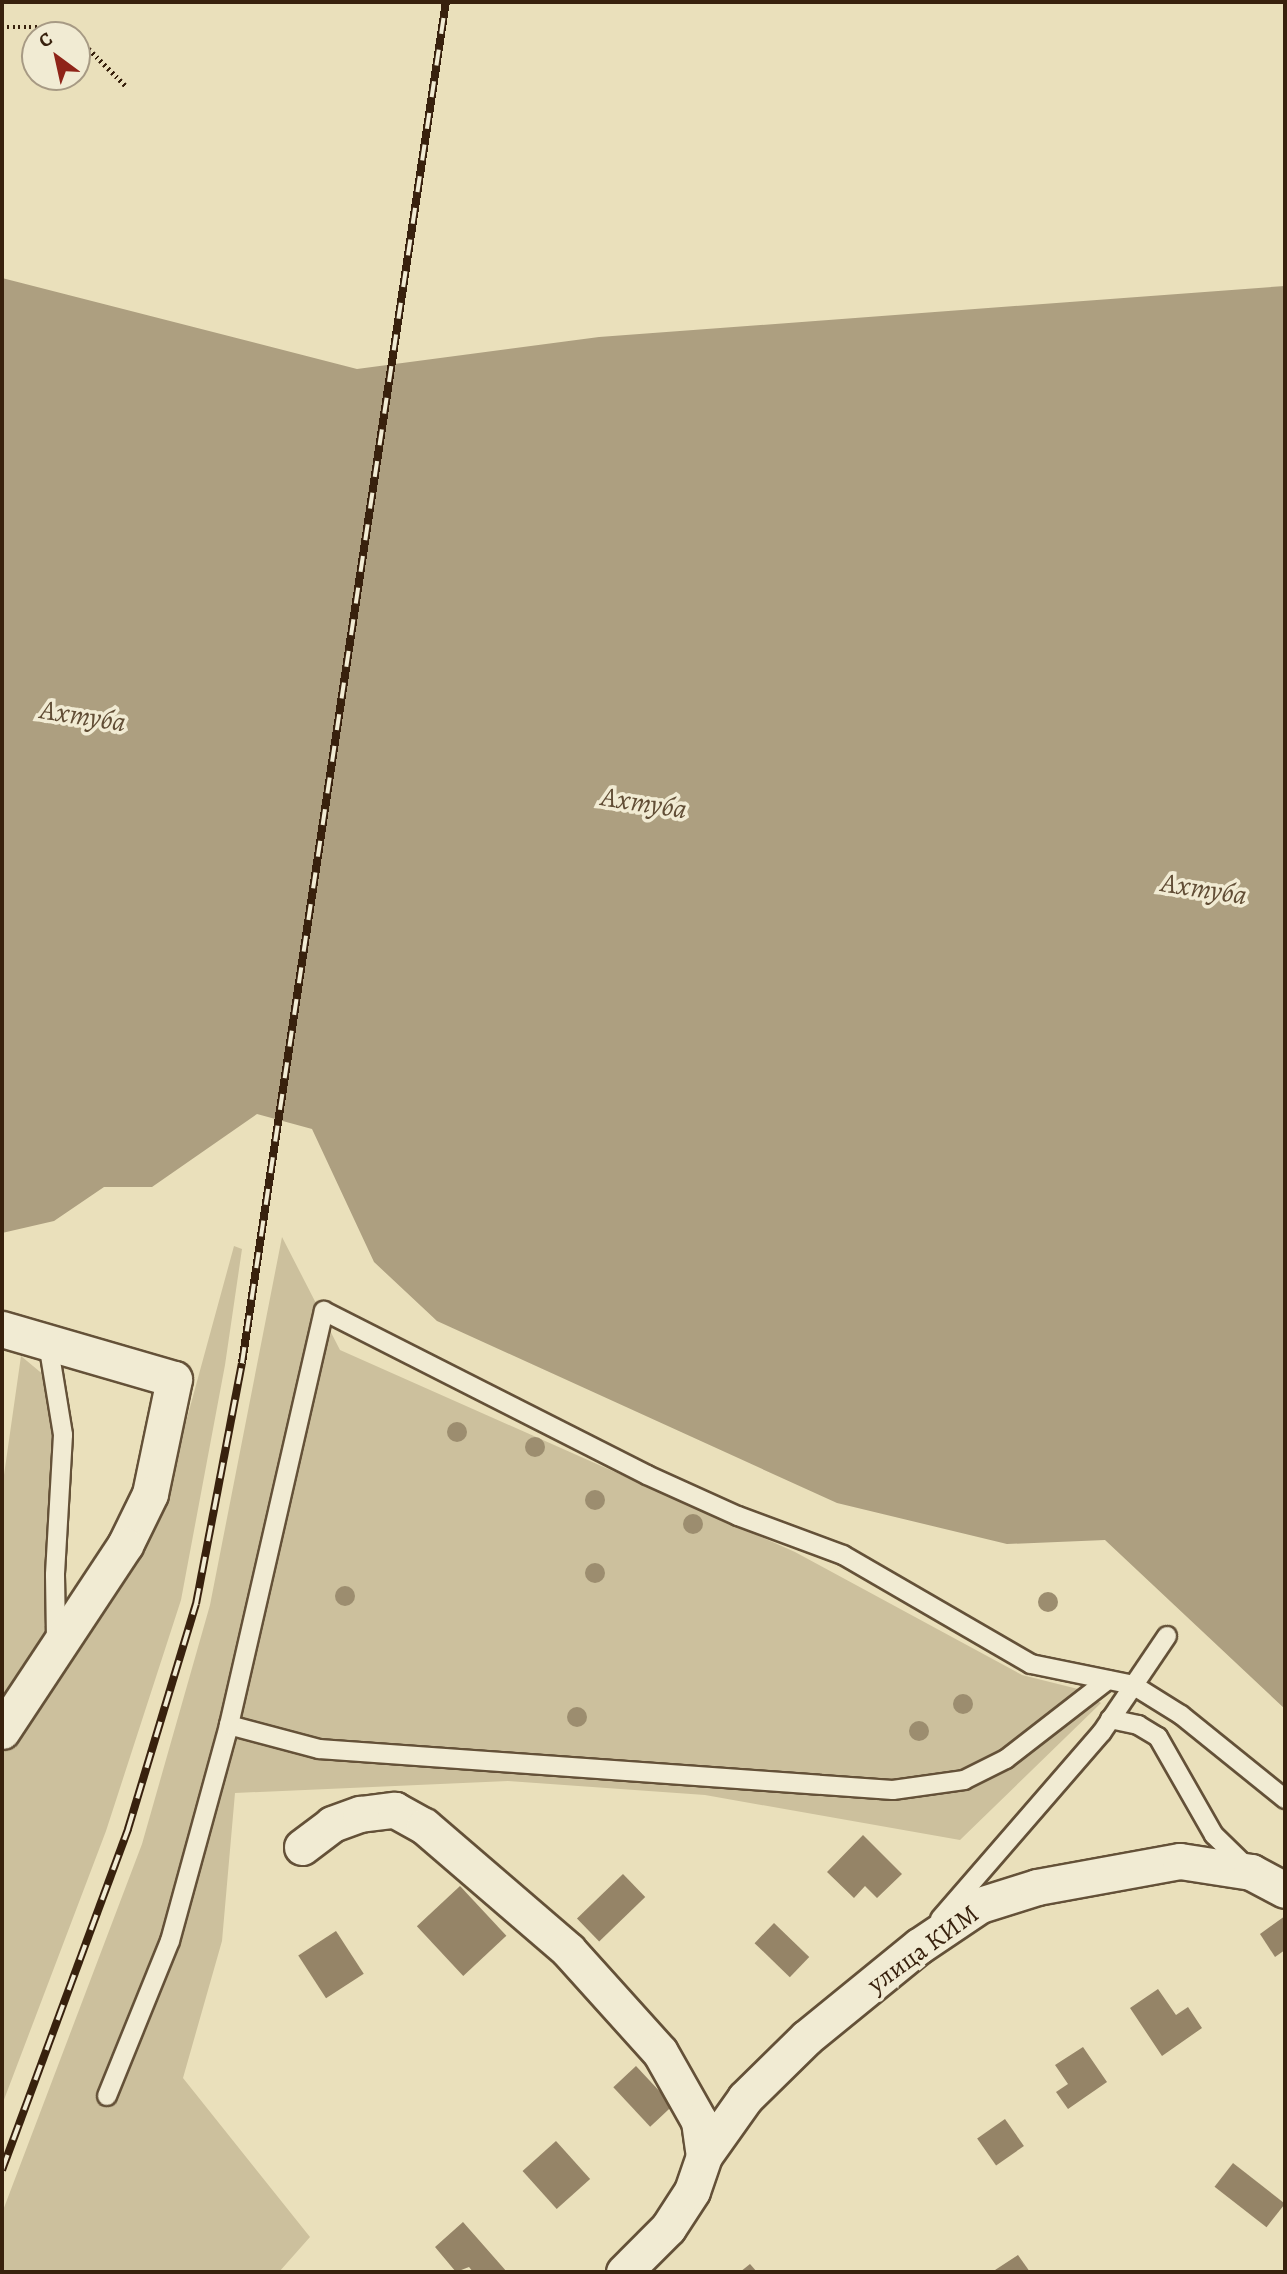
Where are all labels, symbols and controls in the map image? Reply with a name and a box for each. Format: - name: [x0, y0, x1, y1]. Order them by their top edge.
- north arrow: [21, 21, 91, 91]
- text: С: [34, 26, 58, 54]
- water label: Ахтуба: [38, 693, 128, 739]
- water label: Ахтуба: [599, 780, 689, 826]
- water label: Ахтуба: [1159, 866, 1249, 912]
- street label: улица КИМ: [861, 1898, 985, 2000]

